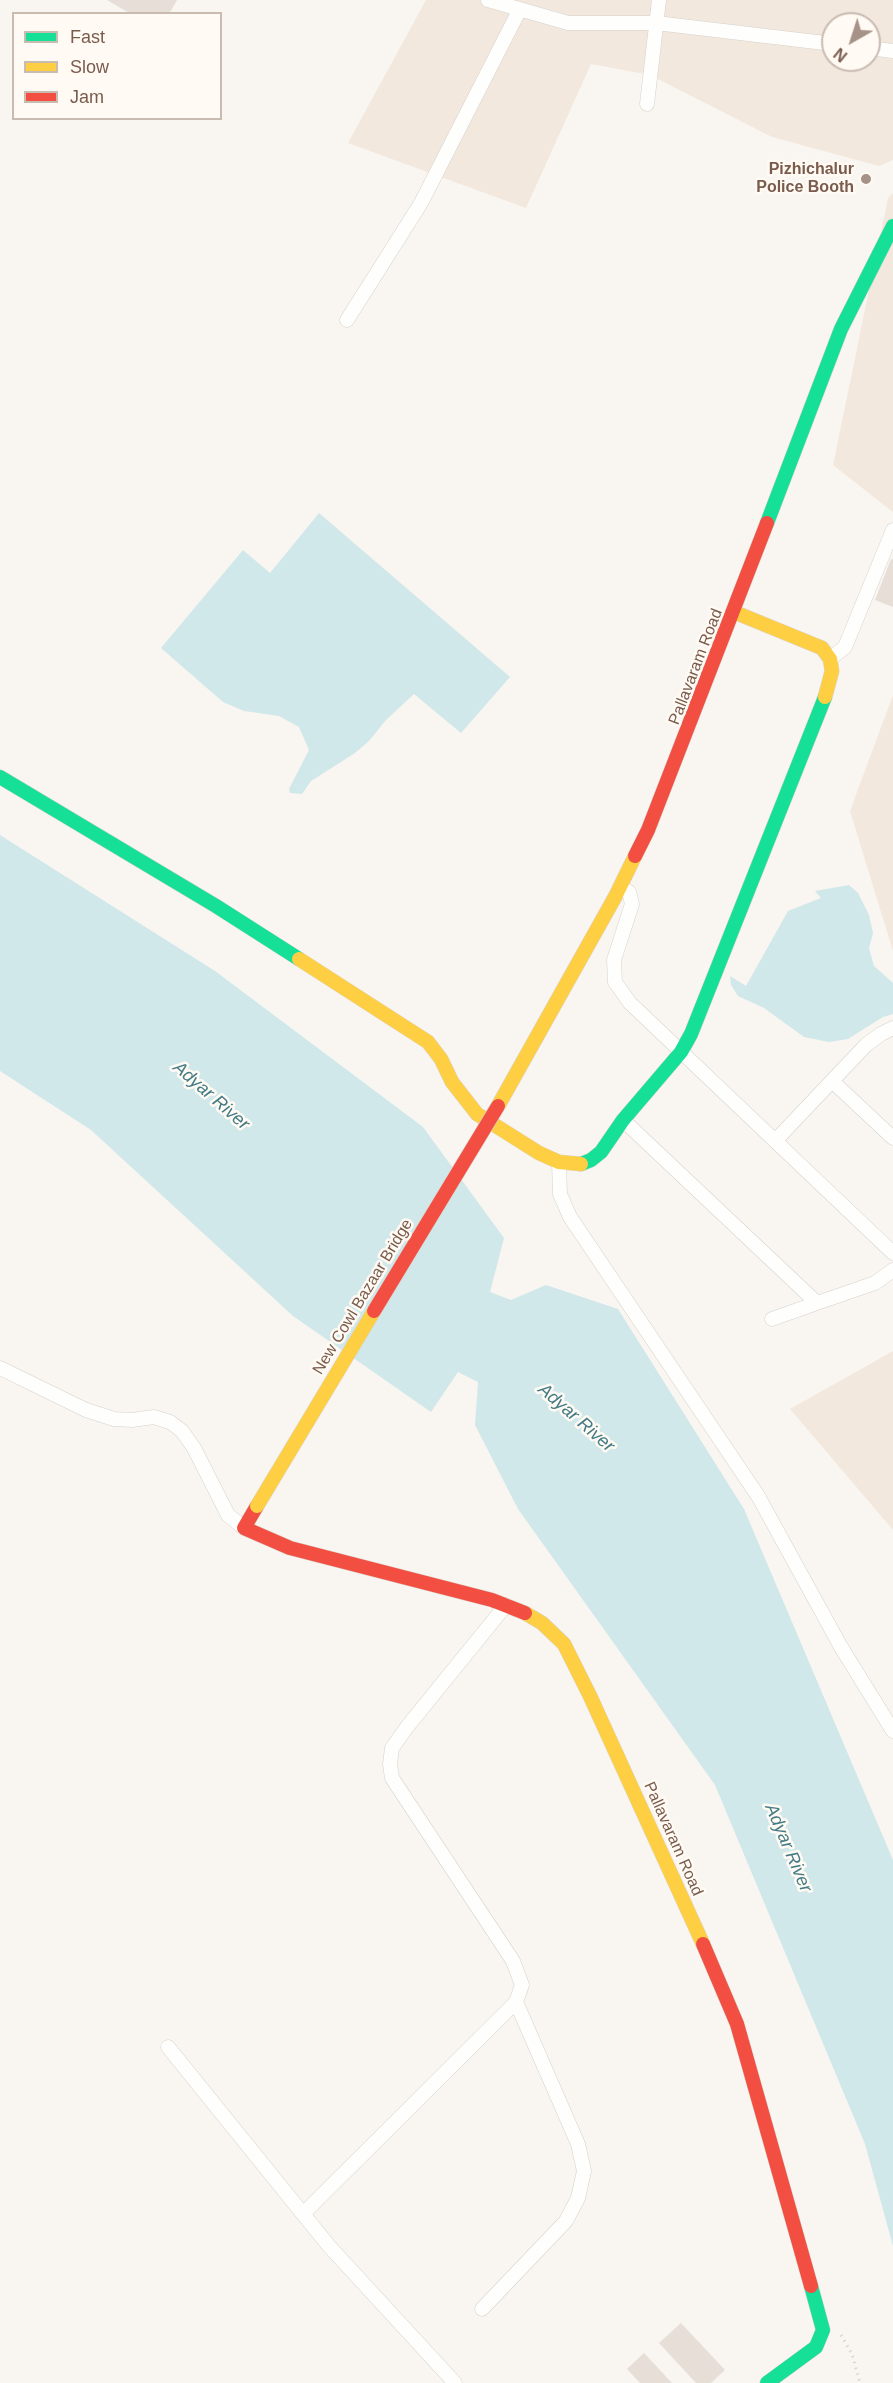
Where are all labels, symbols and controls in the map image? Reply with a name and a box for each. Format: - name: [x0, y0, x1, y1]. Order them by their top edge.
- legend: [12, 12, 222, 120]
- north arrow: [821, 12, 881, 72]
- text: Fast: [70, 27, 105, 47]
- text: N: [831, 45, 850, 65]
- text: Slow: [70, 57, 109, 77]
- text: Jam: [70, 87, 104, 107]
- place label: Pizhichalur Police Booth: [756, 160, 854, 198]
- marker: Pizhichalur Police Booth: [859, 172, 873, 186]
- street label: Pallavaram Road: [665, 606, 727, 728]
- water label: Adyar River: [168, 1057, 254, 1135]
- street label: New Cowl Bazaar Bridge: [309, 1216, 417, 1378]
- water label: Adyar River: [533, 1379, 619, 1457]
- street label: Pallavaram Road: [639, 1779, 707, 1899]
- water label: Adyar River: [760, 1801, 816, 1895]

